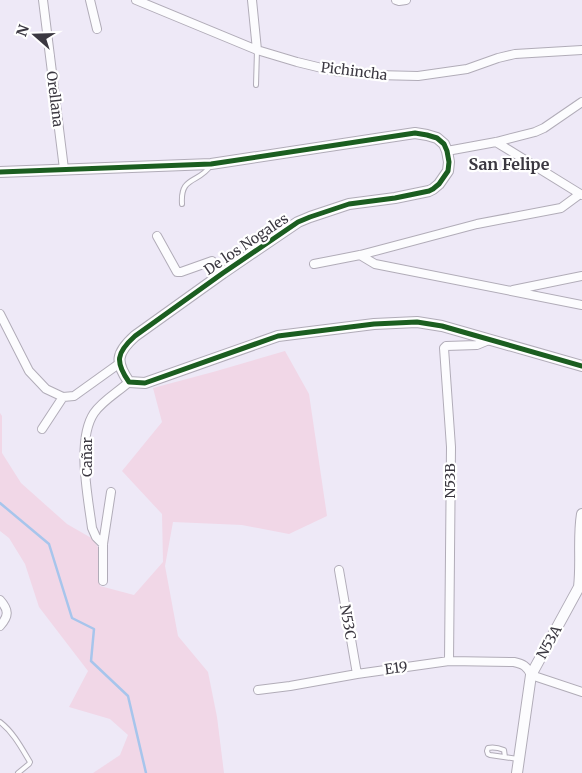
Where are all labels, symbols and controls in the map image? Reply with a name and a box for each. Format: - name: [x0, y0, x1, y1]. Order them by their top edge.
- north arrow: [10, 10, 60, 60]
- text: N: [12, 22, 33, 39]
- street label: Pichincha: [320, 58, 389, 84]
- street label: Orellana: [43, 70, 67, 129]
- district label: San Felipe: [469, 154, 550, 174]
- street label: De los Nogales: [200, 209, 292, 279]
- street label: Cañar: [78, 437, 96, 477]
- street label: N53B: [441, 463, 459, 499]
- street label: N53C: [336, 603, 360, 641]
- street label: N53A: [532, 622, 566, 662]
- street label: E19: [383, 657, 409, 679]

